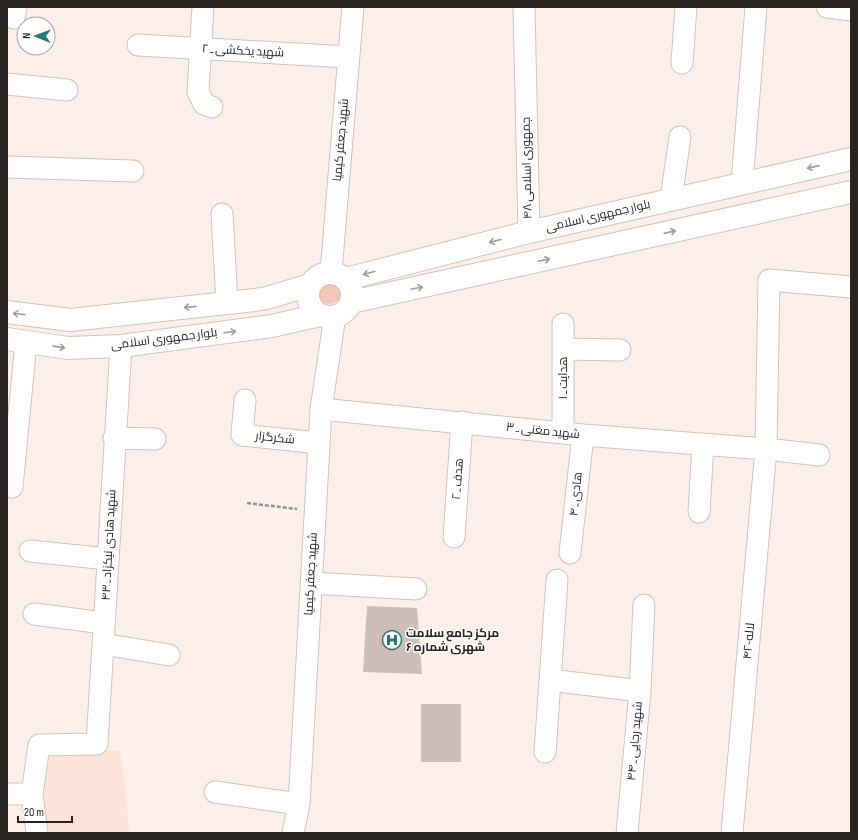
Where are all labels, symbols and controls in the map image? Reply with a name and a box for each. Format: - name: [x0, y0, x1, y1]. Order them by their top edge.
- north arrow: [16, 16, 56, 56]
- text: N: [20, 33, 33, 39]
- street label: شهید یخکشی ـ ۲: [202, 41, 284, 61]
- street label: شهید جعفر کیمیا: [330, 98, 352, 182]
- street label: جمهوری اسلامی ۴۸: [519, 117, 535, 219]
- one-way arrow: [807, 164, 820, 172]
- street label: بلوار جمهوری اسلامی: [544, 197, 652, 235]
- one-way arrow: [664, 228, 677, 236]
- one-way arrow: [489, 237, 502, 245]
- one-way arrow: [537, 256, 550, 264]
- one-way arrow: [363, 270, 376, 277]
- one-way arrow: [410, 283, 423, 291]
- one-way arrow: [184, 303, 197, 311]
- one-way arrow: [13, 310, 26, 318]
- street label: بلوار جمهوری اسلامی: [110, 325, 218, 353]
- one-way arrow: [224, 328, 237, 335]
- one-way arrow: [53, 343, 66, 351]
- street label: هدایت ـ ۱: [556, 357, 571, 399]
- street label: شهید مغنی ـ ۳: [505, 420, 581, 442]
- street label: شکرگزار: [254, 428, 295, 448]
- street label: هدف ـ ۲: [449, 458, 467, 500]
- street label: هادی ـ ۴: [566, 471, 586, 517]
- street label: شهید هادی نیکزاد ـ ۴۳: [99, 489, 119, 601]
- street label: شهید جعفر کیمیا: [301, 532, 321, 616]
- street label: لاله-۴۲: [740, 622, 758, 660]
- place label: مرکز جامع سلامت شهری شماره ۶: [406, 626, 499, 655]
- hospital icon: مرکز جامع سلامت شهری شماره ۶: [381, 629, 403, 651]
- street label: شهید رجایی ـ ۴۴: [624, 701, 646, 781]
- scale bar: [18, 798, 72, 824]
- text: 20 m: [24, 805, 44, 820]

